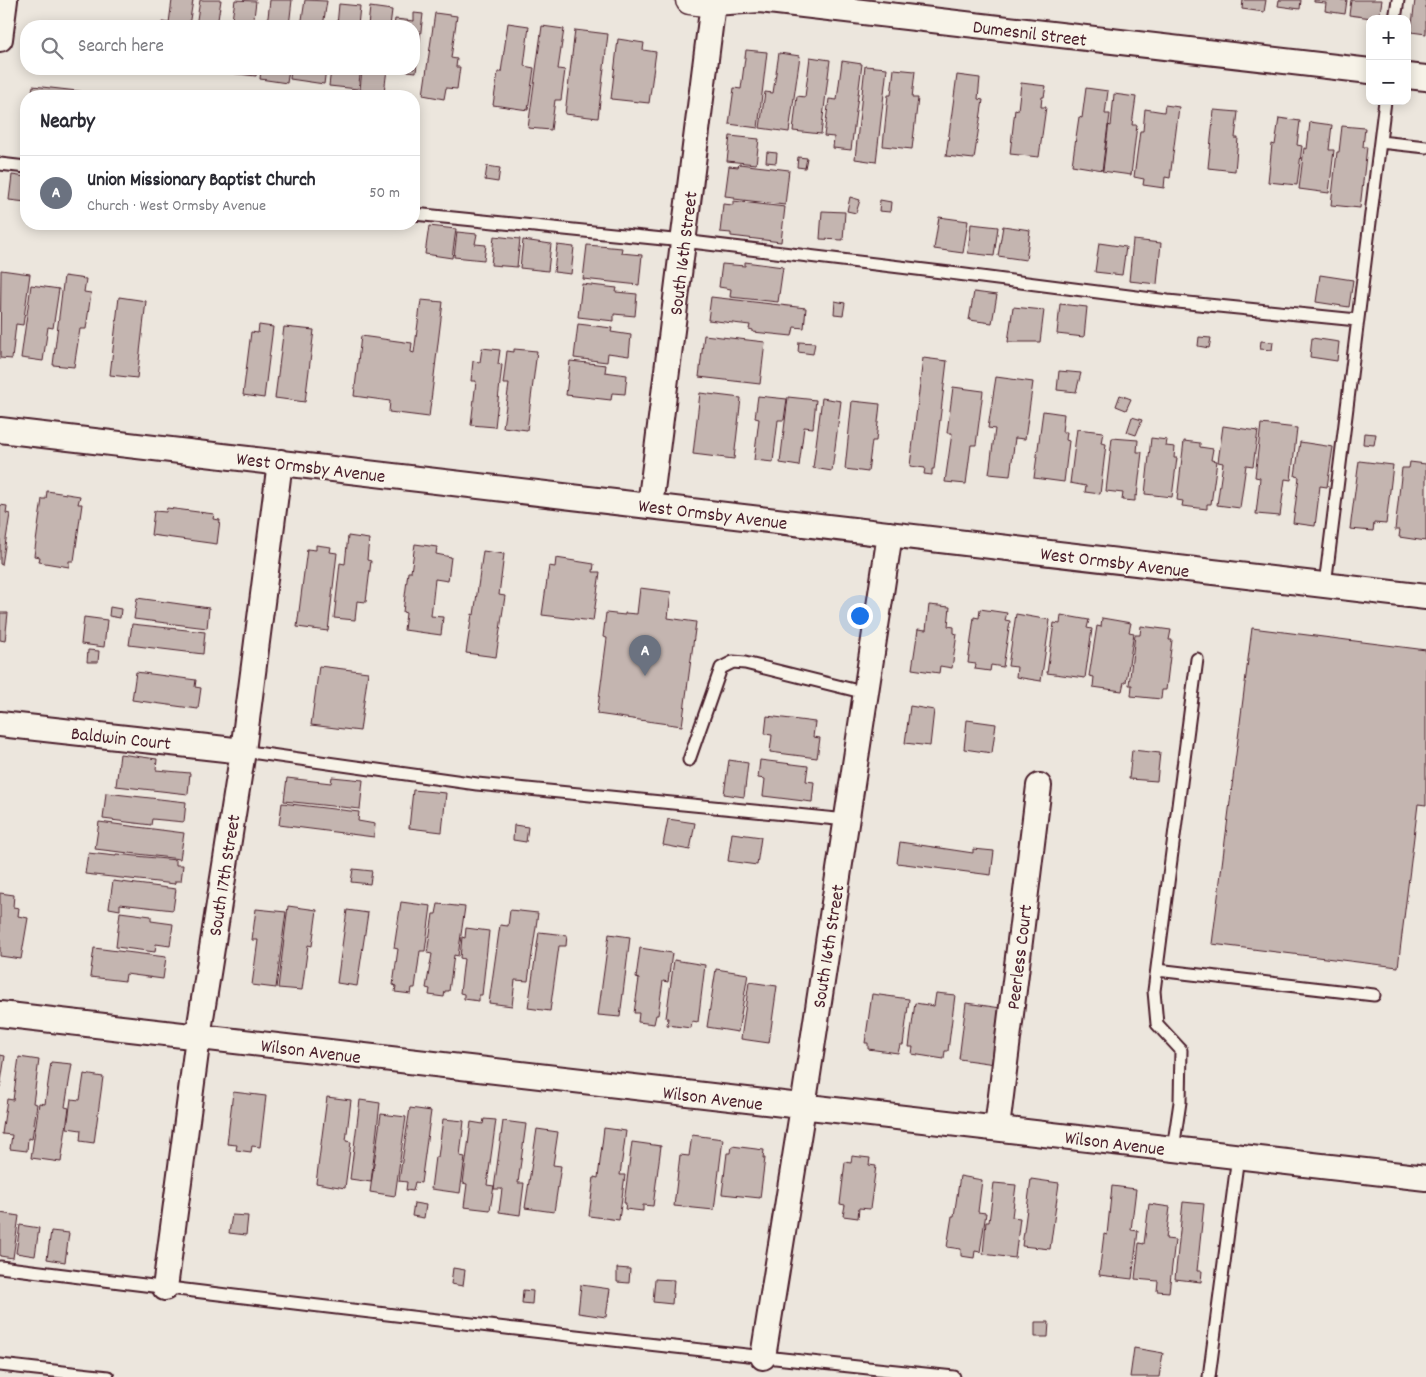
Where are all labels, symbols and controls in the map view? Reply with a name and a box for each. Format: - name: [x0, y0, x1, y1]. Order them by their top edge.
- street label: Dumesnil Street: [971, 15, 1088, 56]
- map controls: [1366, 15, 1411, 105]
- button: +: [1366, 15, 1411, 60]
- search box: [20, 20, 420, 75]
- icon: search: [38, 34, 66, 62]
- text: Search here: [78, 34, 164, 61]
- button: −: [1366, 60, 1411, 105]
- text: Nearby: [40, 108, 95, 138]
- text: Union Missionary Baptist Church: [87, 168, 316, 195]
- text: A: [52, 182, 60, 205]
- text: 50 m: [369, 182, 400, 205]
- street label: South 16th Street: [664, 190, 706, 317]
- text: Church · West Ormsby Avenue: [87, 195, 266, 218]
- street label: West Ormsby Avenue: [235, 447, 387, 492]
- street label: West Ormsby Avenue: [637, 494, 789, 539]
- street label: West Ormsby Avenue: [1039, 542, 1191, 587]
- your location: [847, 603, 873, 629]
- pin: A: [629, 635, 661, 676]
- street label: Baldwin Court: [69, 722, 172, 759]
- street label: South 17th Street: [204, 813, 249, 938]
- street label: South 16th Street: [807, 883, 854, 1010]
- street label: Peerless Court: [1002, 903, 1041, 1012]
- street label: Wilson Avenue: [259, 1034, 362, 1073]
- street label: Wilson Avenue: [661, 1081, 764, 1120]
- street label: Wilson Avenue: [1063, 1126, 1166, 1165]

